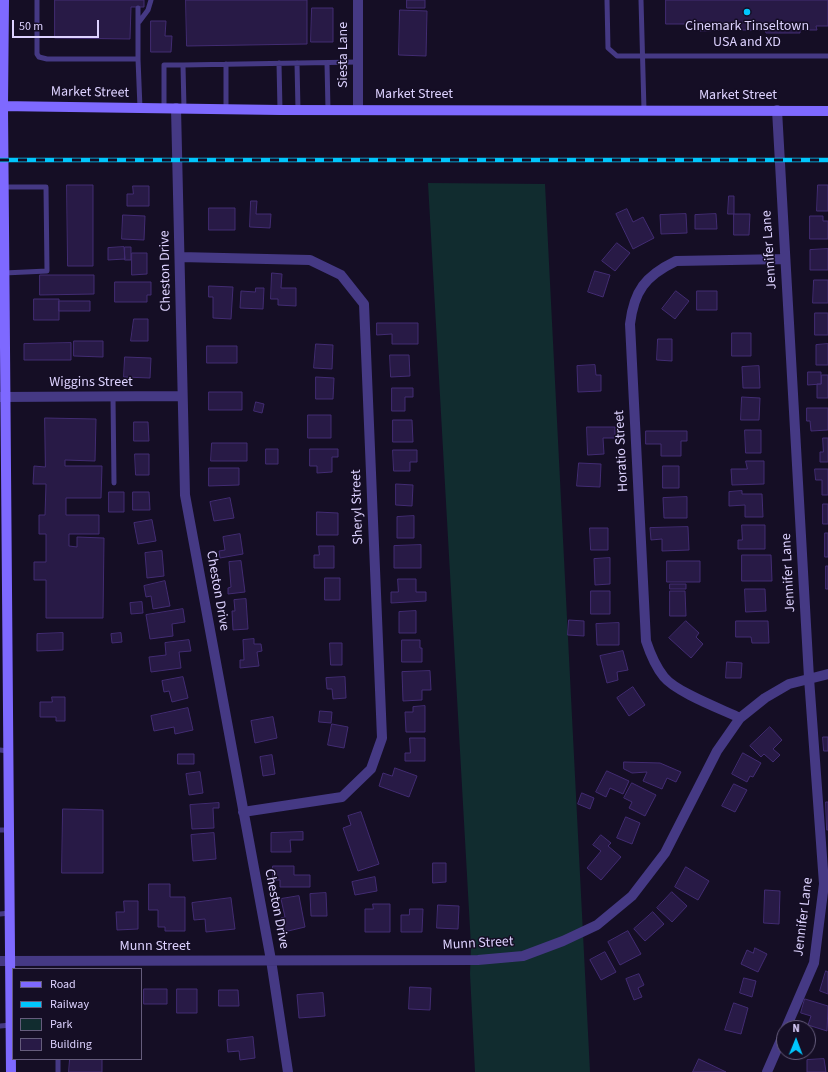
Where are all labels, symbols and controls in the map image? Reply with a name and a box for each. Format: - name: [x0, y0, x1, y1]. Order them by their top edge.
- marker: Cinemark Tinseltown USA and XD: [742, 7, 752, 17]
- scale bar: [14, 12, 101, 38]
- text: 50 m: [19, 18, 43, 35]
- place label: Cinemark Tinseltown USA and XD: [685, 19, 809, 52]
- street label: Siesta Lane: [336, 22, 352, 88]
- street label: Market Street: [51, 84, 129, 102]
- street label: Market Street: [375, 87, 453, 103]
- street label: Market Street: [699, 88, 777, 104]
- street label: Jennifer Lane: [759, 210, 781, 290]
- street label: Cheston Drive: [157, 230, 175, 312]
- street label: Wiggins Street: [49, 375, 133, 391]
- street label: Horatio Street: [611, 410, 633, 492]
- street label: Sheryl Street: [348, 469, 368, 545]
- street label: Jennifer Lane: [779, 533, 799, 613]
- street label: Cheston Drive: [202, 550, 232, 632]
- street label: Cheston Drive: [260, 868, 292, 950]
- street label: Jennifer Lane: [791, 877, 817, 957]
- street label: Munn Street: [442, 934, 514, 954]
- street label: Munn Street: [120, 939, 190, 955]
- legend: [12, 968, 142, 1060]
- text: Road: [50, 976, 76, 993]
- text: Railway: [50, 996, 89, 1013]
- text: Park: [50, 1016, 72, 1033]
- north arrow: [776, 1020, 816, 1060]
- text: N: [792, 1021, 800, 1036]
- text: Building: [50, 1036, 92, 1053]

